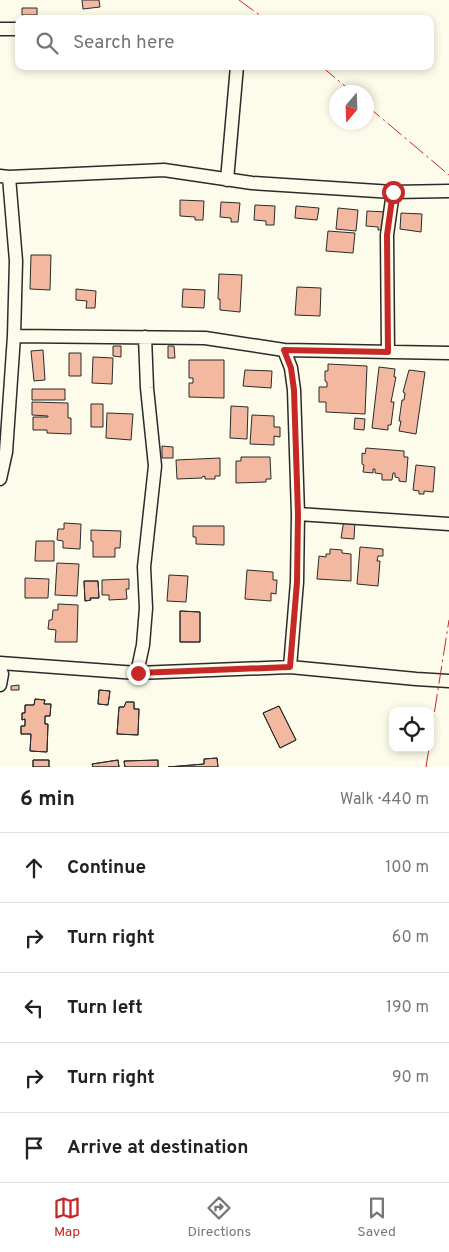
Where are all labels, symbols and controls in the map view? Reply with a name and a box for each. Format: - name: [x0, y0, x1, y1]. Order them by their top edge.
- search box: [15, 15, 434, 70]
- icon: search: [33, 29, 61, 57]
- text: Search here: [73, 31, 175, 55]
- north arrow: [329, 85, 374, 130]
- route start: [382, 181, 405, 204]
- route end: [127, 662, 150, 685]
- map controls: [389, 707, 434, 752]
- button: locate: [389, 707, 434, 752]
- text: 6 min: [20, 786, 75, 813]
- text: Walk · 440 m: [340, 790, 429, 810]
- icon: ahead: [20, 854, 48, 882]
- text: Continue: [67, 856, 146, 880]
- text: 100 m: [385, 858, 429, 878]
- icon: right: [20, 924, 48, 952]
- text: Turn right: [67, 926, 155, 950]
- text: 60 m: [392, 928, 429, 948]
- icon: left: [20, 994, 48, 1022]
- text: Turn left: [67, 996, 143, 1020]
- text: 190 m: [386, 998, 429, 1018]
- icon: right: [20, 1064, 48, 1092]
- text: Turn right: [67, 1066, 155, 1090]
- text: 90 m: [392, 1068, 429, 1088]
- icon: arrive: [20, 1134, 48, 1162]
- text: Arrive at destination: [67, 1136, 248, 1160]
- tab: Map: [53, 1194, 81, 1241]
- tab: Directions: [187, 1194, 251, 1241]
- tab: Saved: [357, 1194, 396, 1241]

